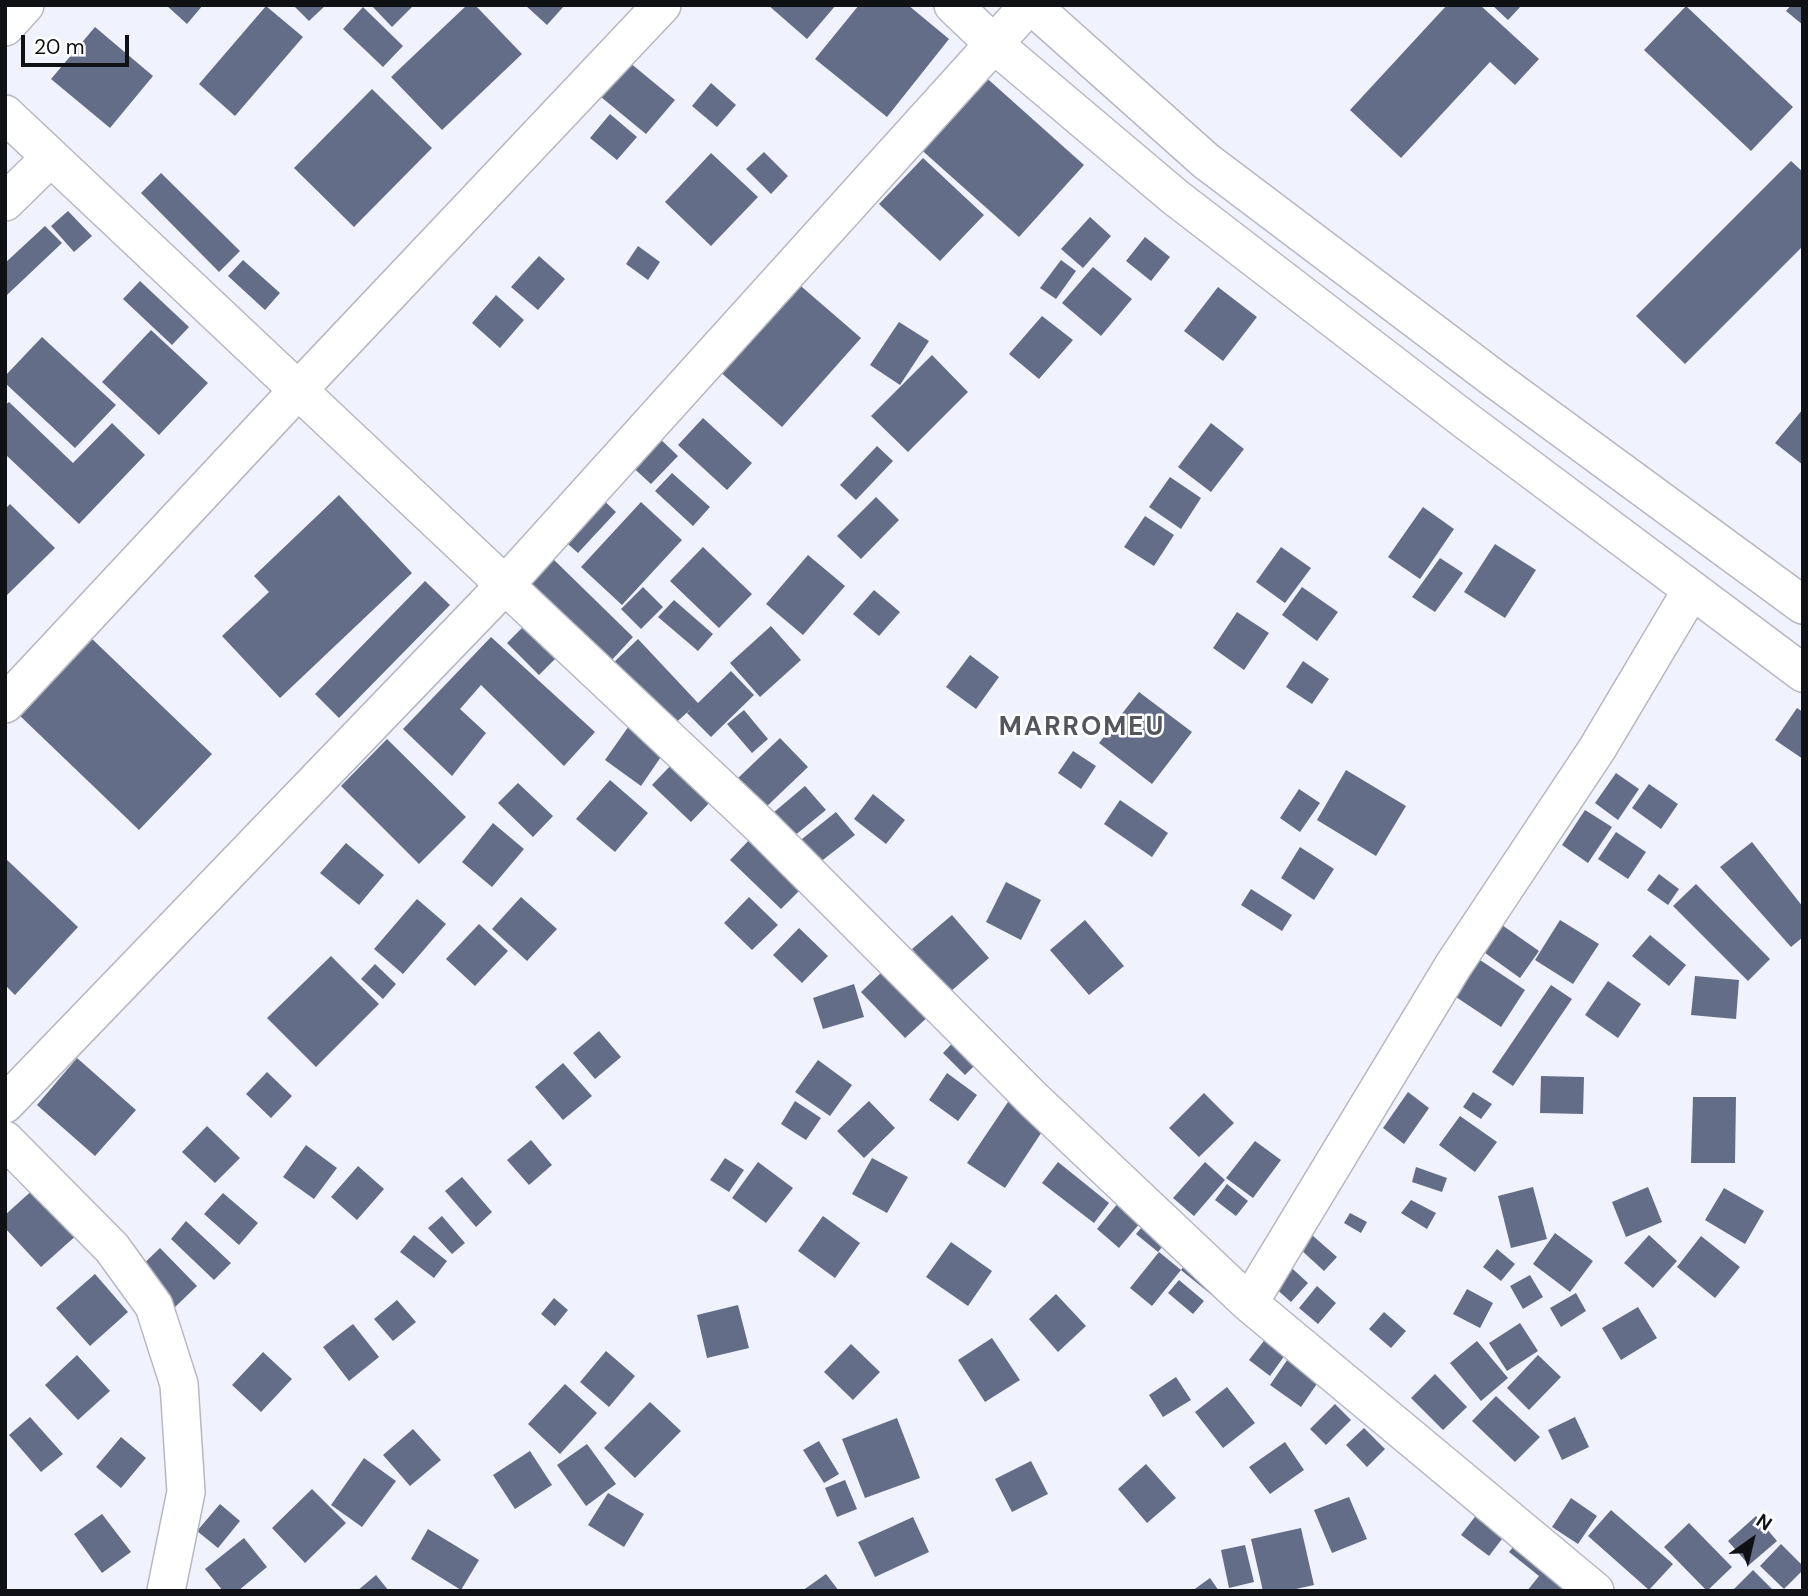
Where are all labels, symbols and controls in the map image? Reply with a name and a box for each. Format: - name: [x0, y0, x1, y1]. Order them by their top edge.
- scale bar: [24, 21, 133, 65]
- text: 20 m: [34, 33, 85, 61]
- district label: MARROMEU: [1000, 712, 1164, 744]
- north arrow: [1717, 1505, 1787, 1575]
- text: N: [1751, 1508, 1777, 1536]

